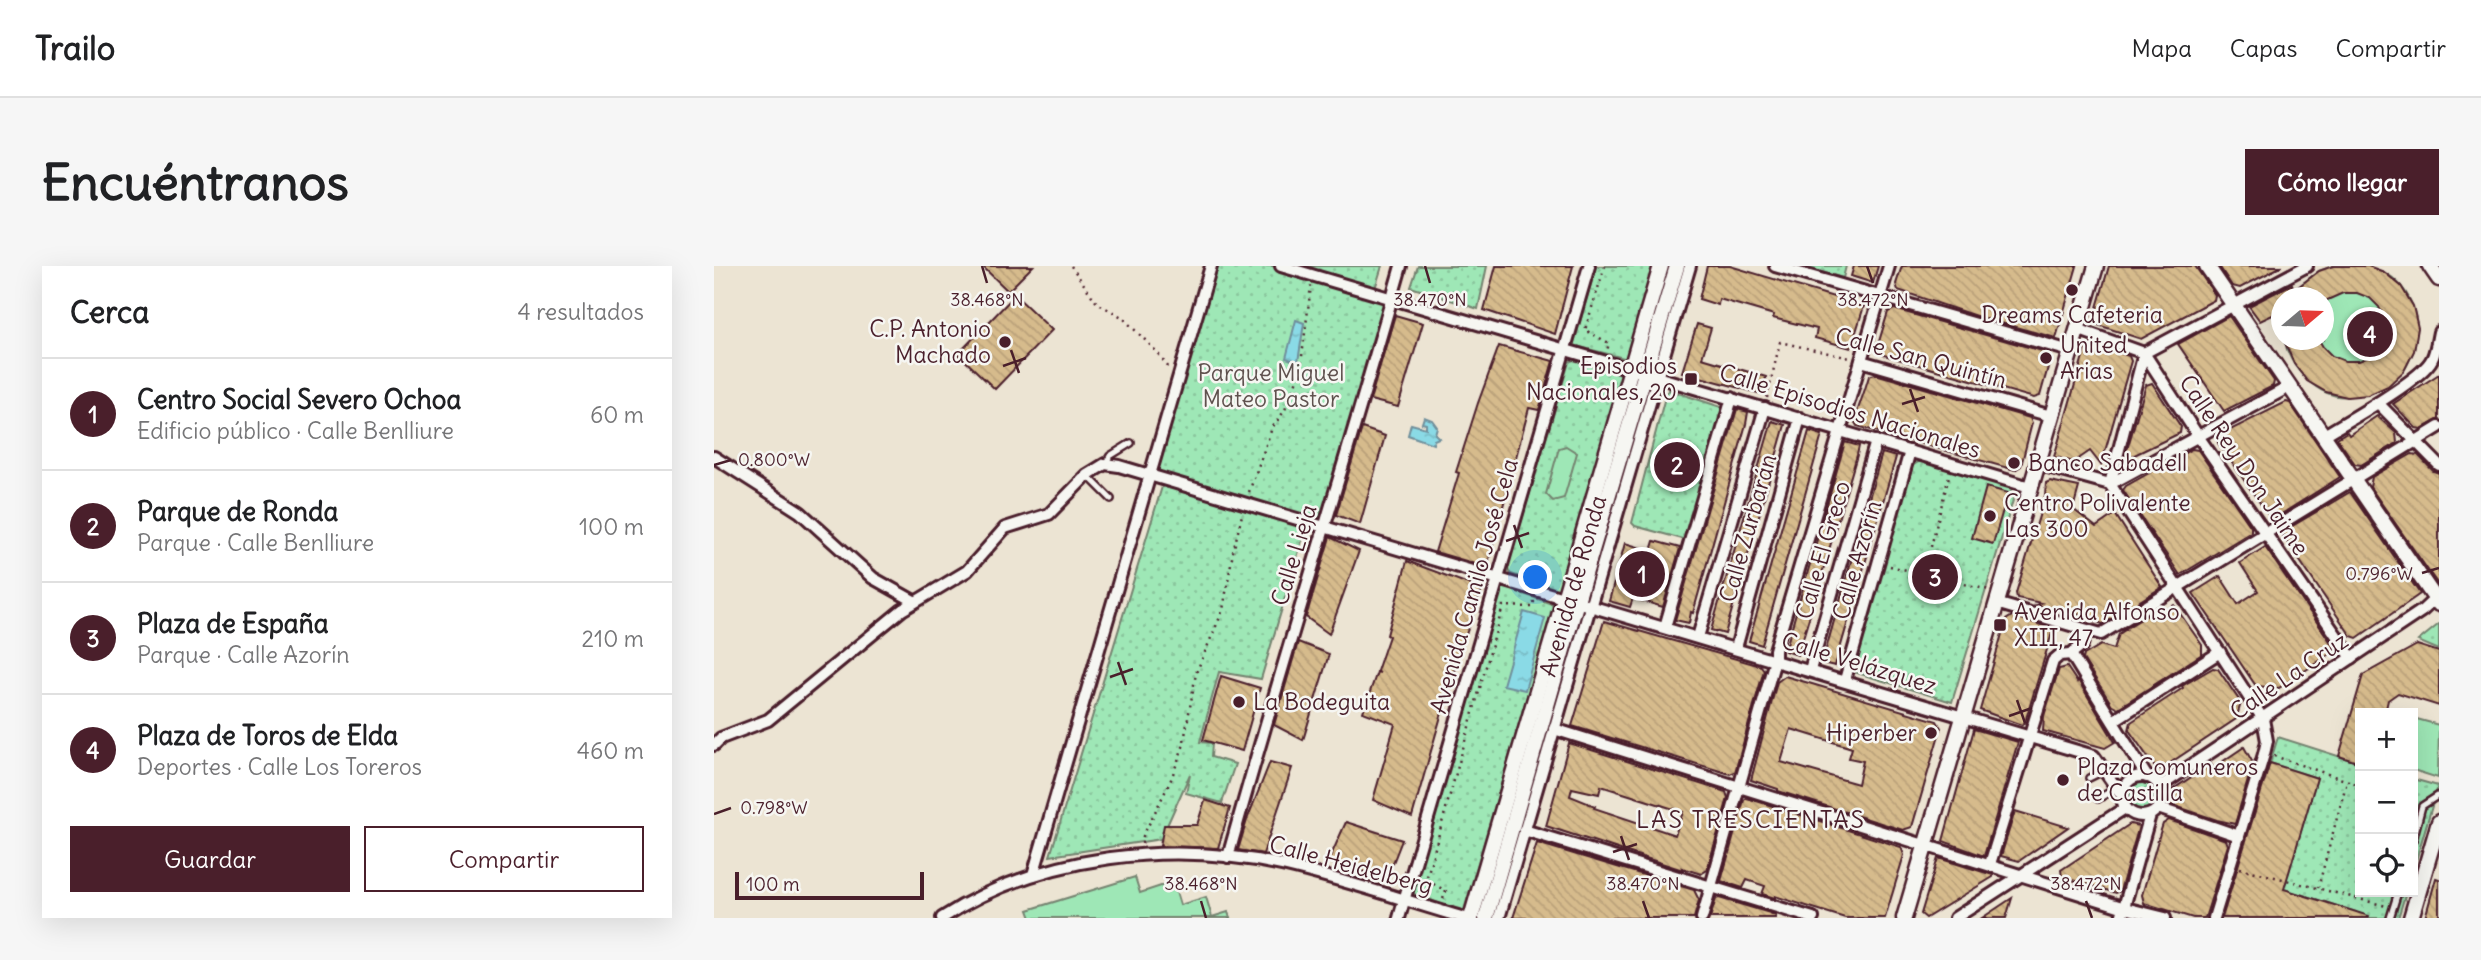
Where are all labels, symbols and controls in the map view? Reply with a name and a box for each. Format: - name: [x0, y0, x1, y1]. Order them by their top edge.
- text: Trailo: [35, 27, 115, 69]
- text: Mapa: [2131, 33, 2192, 63]
- text: Capas: [2230, 33, 2297, 63]
- text: Compartir: [2335, 33, 2446, 63]
- button: Cómo llegar: [2245, 149, 2439, 215]
- text: Encuéntranos: [42, 152, 349, 213]
- marker: Dreams Cafeteria: [2064, 282, 2080, 298]
- north arrow: [2271, 287, 2334, 350]
- text: 38.468°N: [950, 288, 1024, 311]
- text: 38.470°N: [1393, 288, 1467, 311]
- text: 38.472°N: [1837, 288, 1909, 311]
- text: Cerca: [70, 293, 149, 331]
- text: 4 resultados: [517, 297, 644, 326]
- place label: Dreams Cafeteria: [1981, 300, 2163, 329]
- pin: 4: [2347, 308, 2393, 360]
- place label: C.P. Antonio Machado: [869, 314, 991, 369]
- street label: Calle San Quintín: [1832, 321, 2010, 394]
- place label: United Arias: [2060, 330, 2127, 385]
- marker: C.P. Antonio Machado: [997, 334, 1013, 350]
- marker: United Arias: [2038, 350, 2054, 366]
- place label: Episodios Nacionales, 20: [1526, 351, 1677, 406]
- street label: Calle Episodios Nacionales: [1716, 357, 1984, 464]
- park label: Parque Miguel Mateo Pastor: [1198, 358, 1344, 413]
- street label: Calle Rey Don Jaime: [2173, 369, 2316, 561]
- marker: Episodios Nacionales, 20: [1683, 371, 1699, 387]
- text: Centro Social Severo Ochoa: [137, 383, 461, 416]
- text: 1: [88, 400, 98, 429]
- text: 60 m: [590, 400, 644, 429]
- text: Edificio público · Calle Benlliure: [137, 416, 454, 445]
- pin: 2: [1654, 439, 1700, 491]
- text: 0.800°W: [738, 448, 810, 471]
- place label: Banco Sabadell: [2028, 448, 2187, 477]
- street label: Calle Zurbarán: [1712, 450, 1783, 605]
- street label: Avenida Camilo José Cela: [1423, 455, 1524, 717]
- marker: Banco Sabadell: [2006, 455, 2022, 471]
- street label: Calle El Greco: [1789, 477, 1856, 622]
- place label: Centro Polivalente Las 300: [2004, 488, 2191, 543]
- street label: Avenida de Ronda: [1533, 492, 1612, 680]
- text: Parque de Ronda: [137, 495, 338, 528]
- street label: Calle Azorín: [1826, 497, 1887, 623]
- street label: Calle Lieja: [1264, 501, 1323, 609]
- marker: Centro Polivalente Las 300: [1982, 508, 1998, 524]
- text: 2: [87, 512, 99, 541]
- text: 100 m: [579, 512, 644, 541]
- text: Parque · Calle Benlliure: [137, 528, 374, 557]
- pin: 1: [1619, 548, 1665, 600]
- pin: 3: [1912, 551, 1958, 603]
- your location: [1518, 560, 1552, 594]
- text: 0.796°W: [2345, 562, 2413, 585]
- place label: Avenida Alfonso XIII, 47: [2014, 597, 2180, 652]
- text: Plaza de España: [137, 607, 329, 640]
- marker: Avenida Alfonso XIII, 47: [1992, 617, 2008, 633]
- text: 3: [86, 624, 100, 653]
- text: 210 m: [581, 624, 644, 653]
- street label: Calle Velázquez: [1778, 625, 1940, 700]
- street label: Calle La Cruz: [2224, 626, 2353, 726]
- text: Parque · Calle Azorín: [137, 640, 350, 669]
- place label: La Bodeguita: [1253, 687, 1390, 716]
- marker: La Bodeguita: [1231, 694, 1247, 710]
- map controls: [2355, 708, 2418, 897]
- button: +: [2355, 708, 2418, 771]
- place label: Hiperber: [1826, 718, 1918, 747]
- text: Plaza de Toros de Elda: [137, 719, 398, 752]
- marker: Hiperber: [1923, 725, 1939, 741]
- text: 4: [86, 736, 100, 765]
- text: 460 m: [577, 736, 644, 765]
- text: Deportes · Calle Los Toreros: [137, 752, 422, 781]
- place label: Plaza Comuneros de Castilla: [2077, 752, 2258, 807]
- button: −: [2355, 771, 2418, 834]
- marker: Plaza Comuneros de Castilla: [2055, 772, 2071, 788]
- text: 0.798°W: [740, 796, 808, 819]
- district label: LAS TRESCIENTAS: [1636, 804, 1866, 834]
- button: Guardar: [70, 826, 350, 892]
- button: Compartir: [364, 826, 644, 892]
- street label: Calle Heidelberg: [1266, 829, 1436, 900]
- button: locate: [2355, 834, 2418, 897]
- scale bar: [735, 869, 924, 901]
- text: 100 m: [746, 872, 800, 896]
- text: 38.468°N: [1164, 872, 1238, 895]
- text: 38.470°N: [1606, 872, 1680, 895]
- text: 38.472°N: [2050, 872, 2122, 895]

